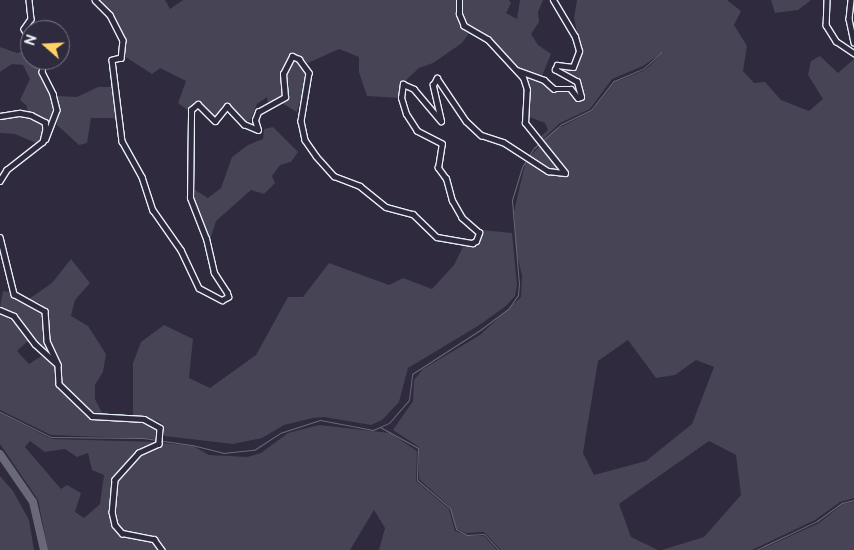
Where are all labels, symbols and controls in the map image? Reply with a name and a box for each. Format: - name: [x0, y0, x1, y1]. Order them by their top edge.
- north arrow: [20, 20, 70, 70]
- text: N: [22, 33, 41, 48]

